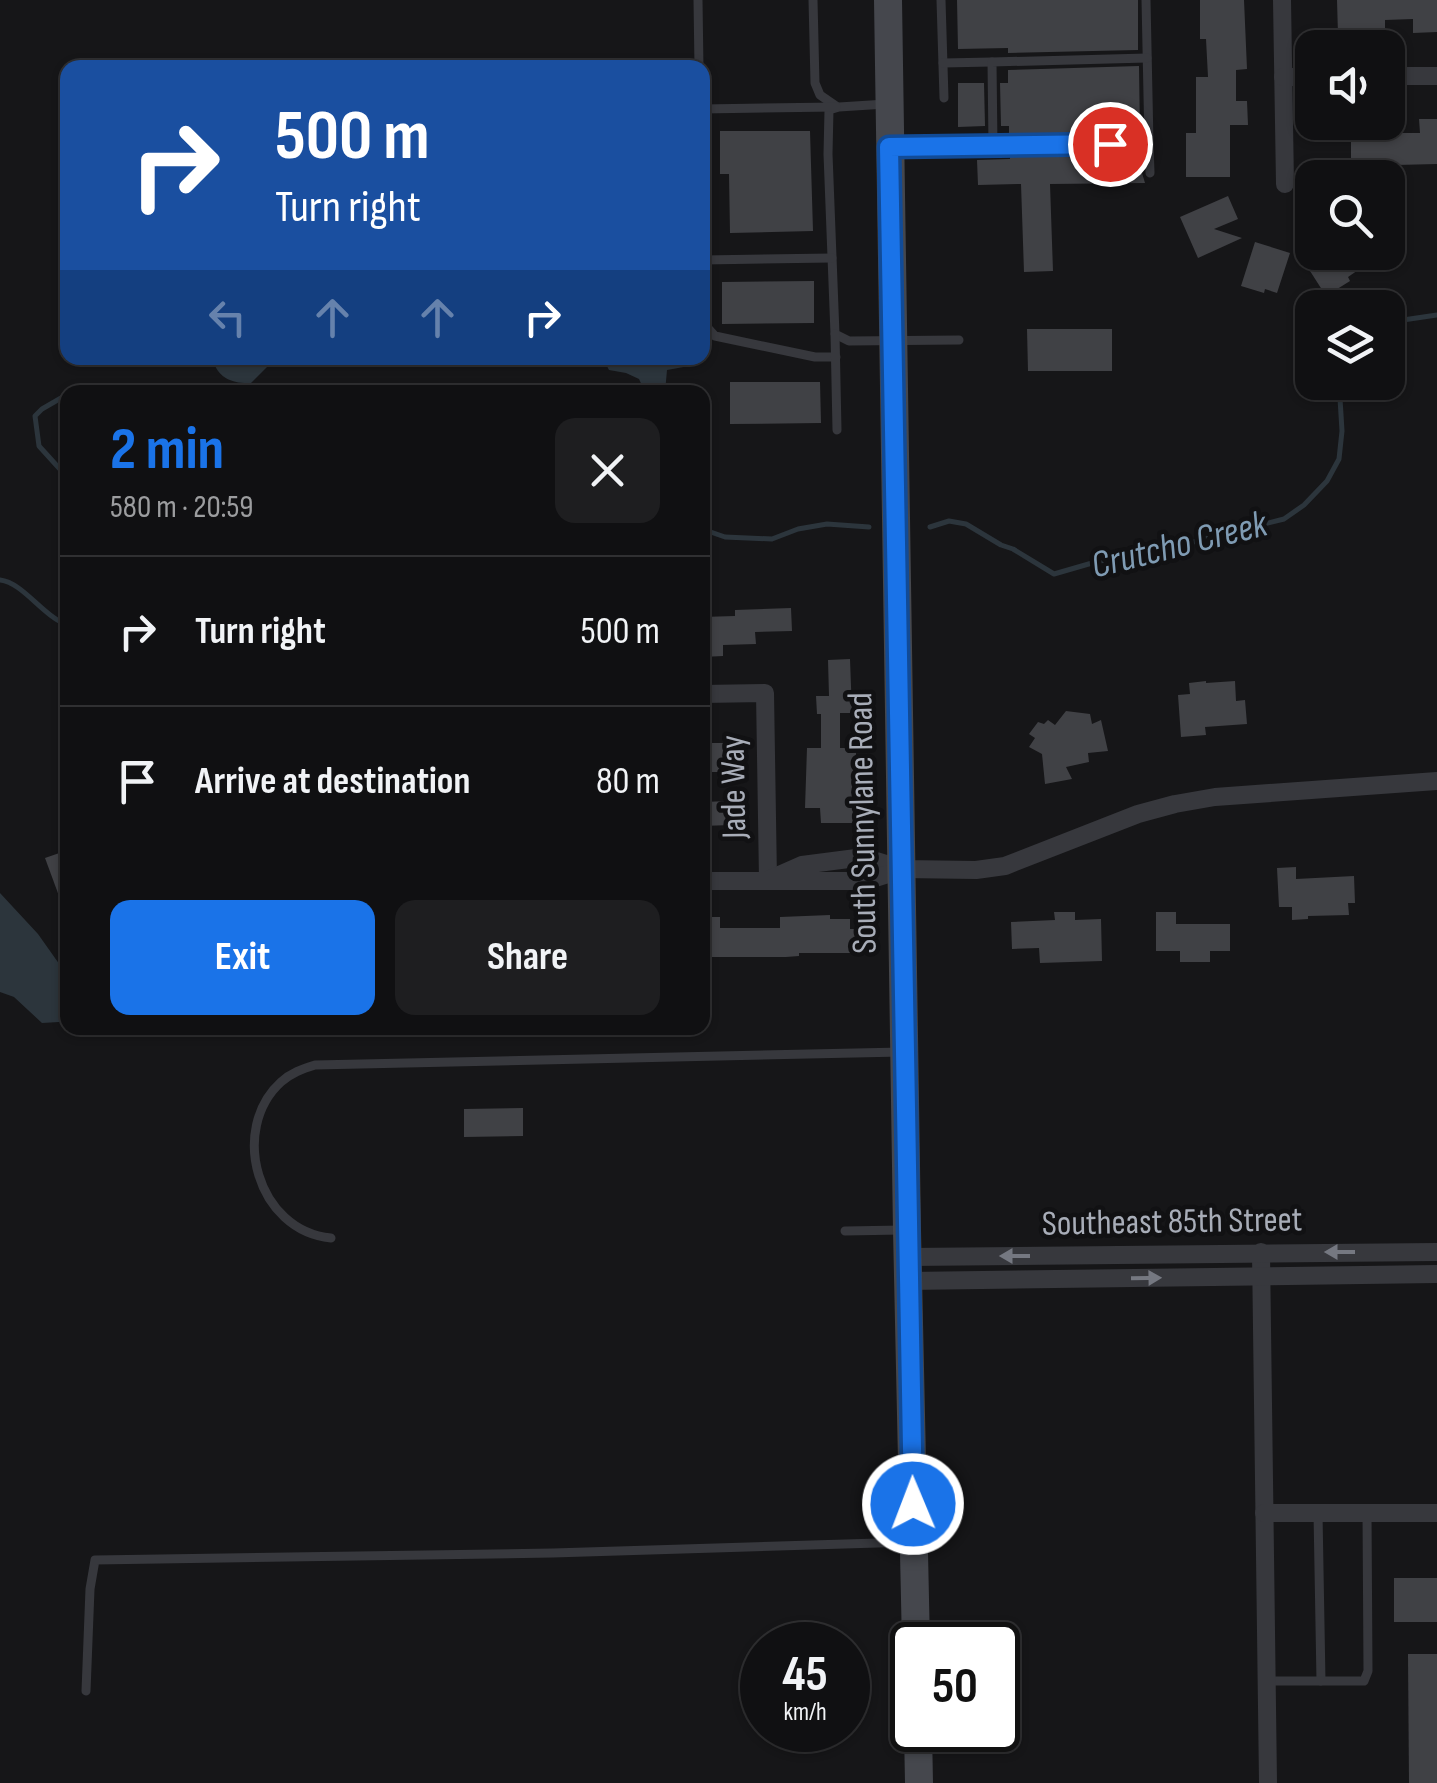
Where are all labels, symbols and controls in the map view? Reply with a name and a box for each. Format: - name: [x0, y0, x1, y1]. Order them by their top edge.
- map controls: [1295, 30, 1405, 400]
- button: sound: [1295, 30, 1405, 140]
- text: 500 m: [275, 95, 430, 179]
- icon: right: [110, 100, 240, 230]
- pin: [1068, 102, 1153, 187]
- icon: arrive: [1083, 117, 1138, 172]
- button: search: [1295, 160, 1405, 270]
- text: Turn right: [275, 180, 421, 235]
- icon: left: [200, 290, 255, 345]
- icon: ahead: [305, 290, 360, 345]
- icon: ahead: [410, 290, 465, 345]
- icon: right: [515, 290, 570, 345]
- button: layers: [1295, 290, 1405, 400]
- text: 2 min: [110, 414, 224, 486]
- button: close: [555, 418, 660, 523]
- text: 580 m · 20:59: [110, 488, 253, 527]
- water label: Crutcho Creek: [1087, 501, 1273, 589]
- icon: right: [110, 604, 165, 659]
- text: Turn right: [195, 609, 326, 654]
- text: 500 m: [580, 609, 660, 654]
- street label: South Sunnylane Road: [839, 692, 887, 954]
- street label: Jade Way: [712, 735, 756, 840]
- icon: arrive: [110, 754, 165, 809]
- text: Arrive at destination: [195, 759, 470, 804]
- text: 80 m: [596, 759, 660, 804]
- button: Exit: [110, 900, 375, 1015]
- button: Share: [395, 900, 660, 1015]
- street label: Southeast 85th Street: [1041, 1198, 1303, 1246]
- one-way arrow: [1323, 1244, 1355, 1260]
- one-way arrow: [998, 1249, 1030, 1265]
- one-way arrow: [1130, 1270, 1162, 1286]
- position arrow: [861, 1452, 965, 1556]
- speed limit sign: 50: [890, 1622, 1020, 1752]
- text: 45: [782, 1645, 828, 1705]
- text: km/h: [783, 1697, 827, 1728]

